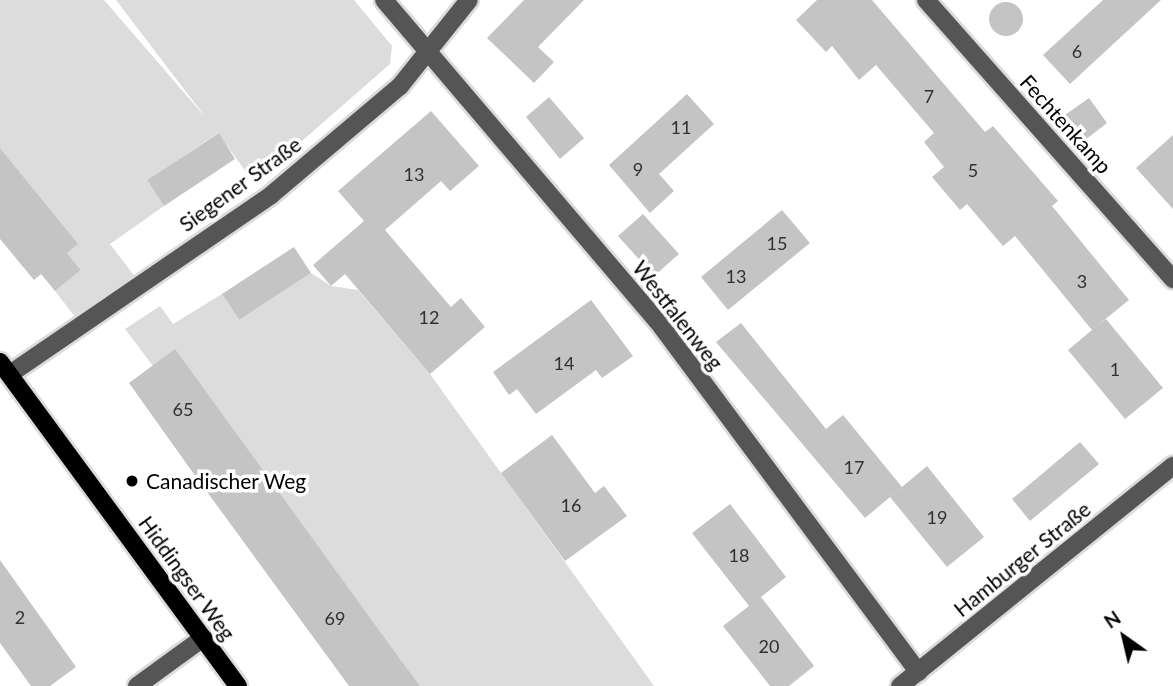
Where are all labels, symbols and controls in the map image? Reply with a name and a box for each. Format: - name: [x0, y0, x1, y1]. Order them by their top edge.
- house number: 6: [1072, 40, 1082, 62]
- street label: Fechtenkamp: [1015, 69, 1117, 179]
- house number: 7: [924, 85, 934, 107]
- house number: 11: [671, 116, 691, 138]
- street label: Siegener Straße: [174, 131, 306, 237]
- house number: 9: [633, 158, 643, 180]
- house number: 5: [968, 159, 978, 181]
- house number: 13: [404, 163, 424, 185]
- house number: 15: [767, 232, 787, 254]
- street label: Westfalenweg: [628, 255, 728, 375]
- house number: 13: [726, 265, 746, 287]
- house number: 3: [1077, 270, 1087, 292]
- house number: 12: [419, 306, 439, 328]
- house number: 14: [554, 352, 574, 374]
- house number: 1: [1110, 358, 1120, 380]
- house number: 65: [173, 398, 193, 420]
- house number: 17: [844, 456, 864, 478]
- place label: Canadischer Weg: [146, 468, 307, 494]
- marker: Canadischer Weg: [124, 473, 140, 489]
- house number: 16: [561, 494, 581, 516]
- street label: Hamburger Straße: [948, 496, 1096, 622]
- house number: 19: [927, 506, 947, 528]
- street label: Hiddingser Weg: [133, 511, 241, 645]
- house number: 18: [729, 544, 749, 566]
- north arrow: [1089, 602, 1159, 672]
- house number: 2: [15, 606, 25, 628]
- text: N: [1099, 606, 1124, 633]
- house number: 69: [325, 607, 345, 629]
- house number: 20: [759, 635, 779, 657]

